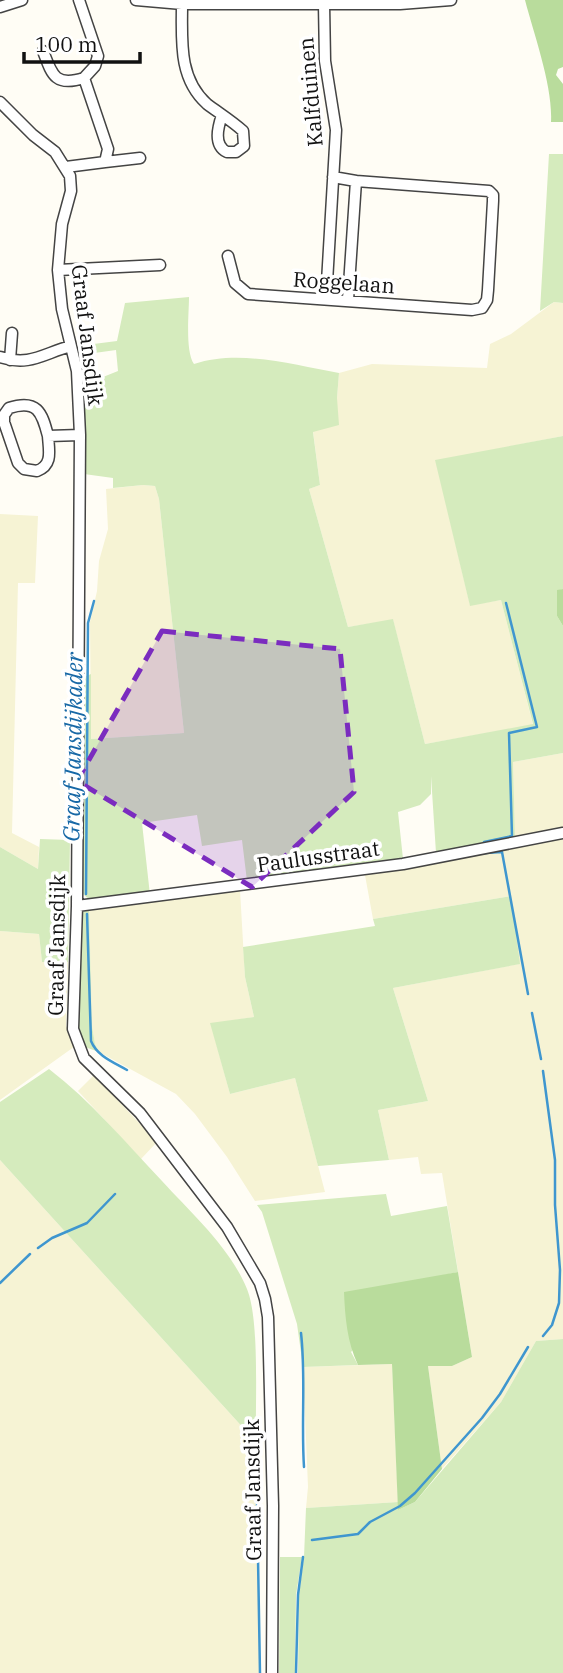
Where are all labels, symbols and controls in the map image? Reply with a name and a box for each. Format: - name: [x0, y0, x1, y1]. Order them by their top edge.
- scale bar: [24, 21, 140, 65]
- text: 100 m: [35, 30, 98, 58]
- street label: Kalfduinen: [291, 36, 329, 148]
- street label: Graaf Jansdijk: [65, 263, 111, 408]
- street label: Roggelaan: [292, 264, 396, 300]
- water label: Graaf Jansdijkader: [55, 651, 89, 842]
- street label: Paulusstraat: [255, 834, 381, 878]
- street label: Graaf Jansdijk: [41, 873, 71, 1016]
- street label: Graaf Jansdijk: [237, 1418, 267, 1561]

